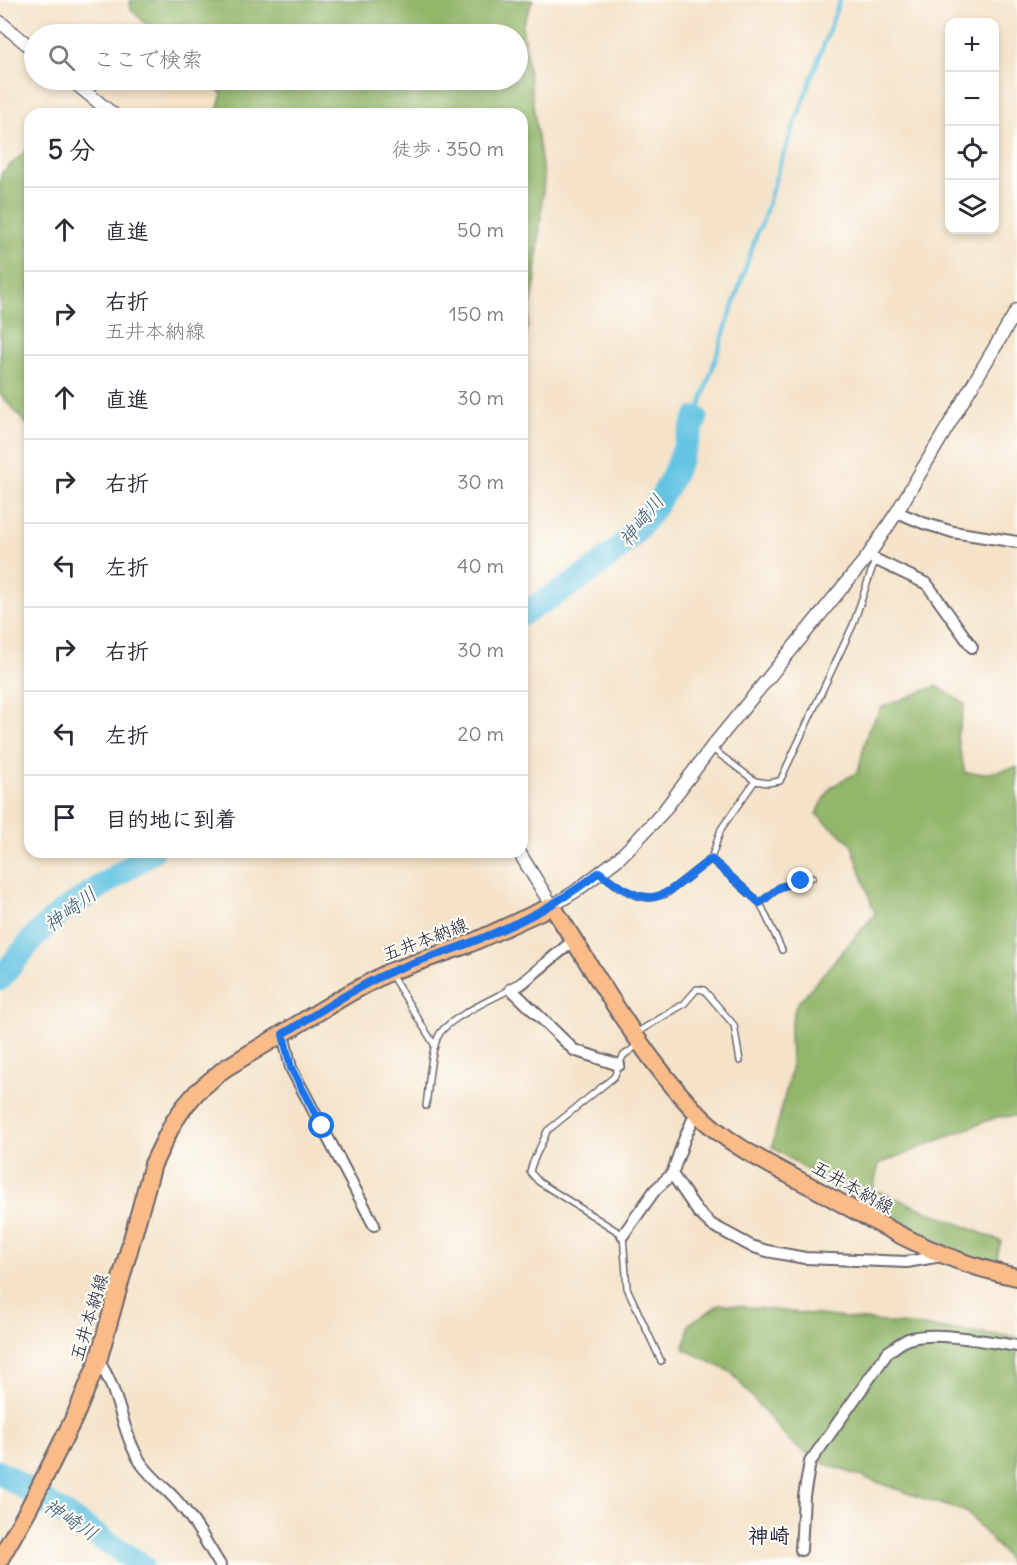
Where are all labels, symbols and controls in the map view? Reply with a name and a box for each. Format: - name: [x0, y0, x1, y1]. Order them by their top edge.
- map controls: [945, 18, 999, 234]
- button: +: [945, 18, 999, 72]
- search box: [24, 24, 528, 90]
- icon: search: [45, 41, 78, 74]
- text: ここで検索: [93, 45, 203, 73]
- button: −: [945, 72, 999, 126]
- button: locate: [945, 126, 999, 180]
- text: 5 分: [48, 133, 95, 166]
- text: 徒歩 · 350 m: [392, 136, 504, 161]
- button: layers: [945, 180, 999, 234]
- icon: ahead: [48, 213, 81, 246]
- text: 直進: [105, 217, 149, 245]
- text: 50 m: [457, 217, 504, 242]
- text: 右折: [105, 287, 149, 315]
- icon: right: [48, 297, 81, 330]
- text: 150 m: [449, 301, 504, 326]
- text: 五井本納線: [105, 318, 205, 343]
- icon: ahead: [48, 381, 81, 414]
- text: 直進: [105, 385, 149, 413]
- text: 30 m: [457, 385, 504, 410]
- icon: right: [48, 465, 81, 498]
- text: 右折: [105, 469, 149, 497]
- text: 30 m: [457, 469, 504, 494]
- water label: 神崎川: [613, 489, 669, 551]
- icon: left: [48, 549, 81, 582]
- text: 左折: [105, 553, 149, 581]
- text: 40 m: [457, 553, 504, 578]
- icon: right: [48, 633, 81, 666]
- text: 右折: [105, 637, 149, 665]
- text: 30 m: [457, 637, 504, 662]
- icon: left: [48, 717, 81, 750]
- text: 左折: [105, 721, 149, 749]
- text: 20 m: [458, 721, 504, 746]
- icon: arrive: [48, 801, 81, 834]
- text: 目的地に到着: [105, 805, 237, 833]
- route end: [787, 867, 813, 893]
- water label: 神崎川: [39, 881, 101, 937]
- street label: 五井本納線: [379, 912, 471, 966]
- route start: [308, 1112, 334, 1138]
- street label: 五井本納線: [808, 1155, 898, 1219]
- street label: 五井本納線: [65, 1271, 113, 1363]
- water label: 神崎川: [39, 1492, 103, 1546]
- district label: 神崎: [748, 1522, 790, 1549]

